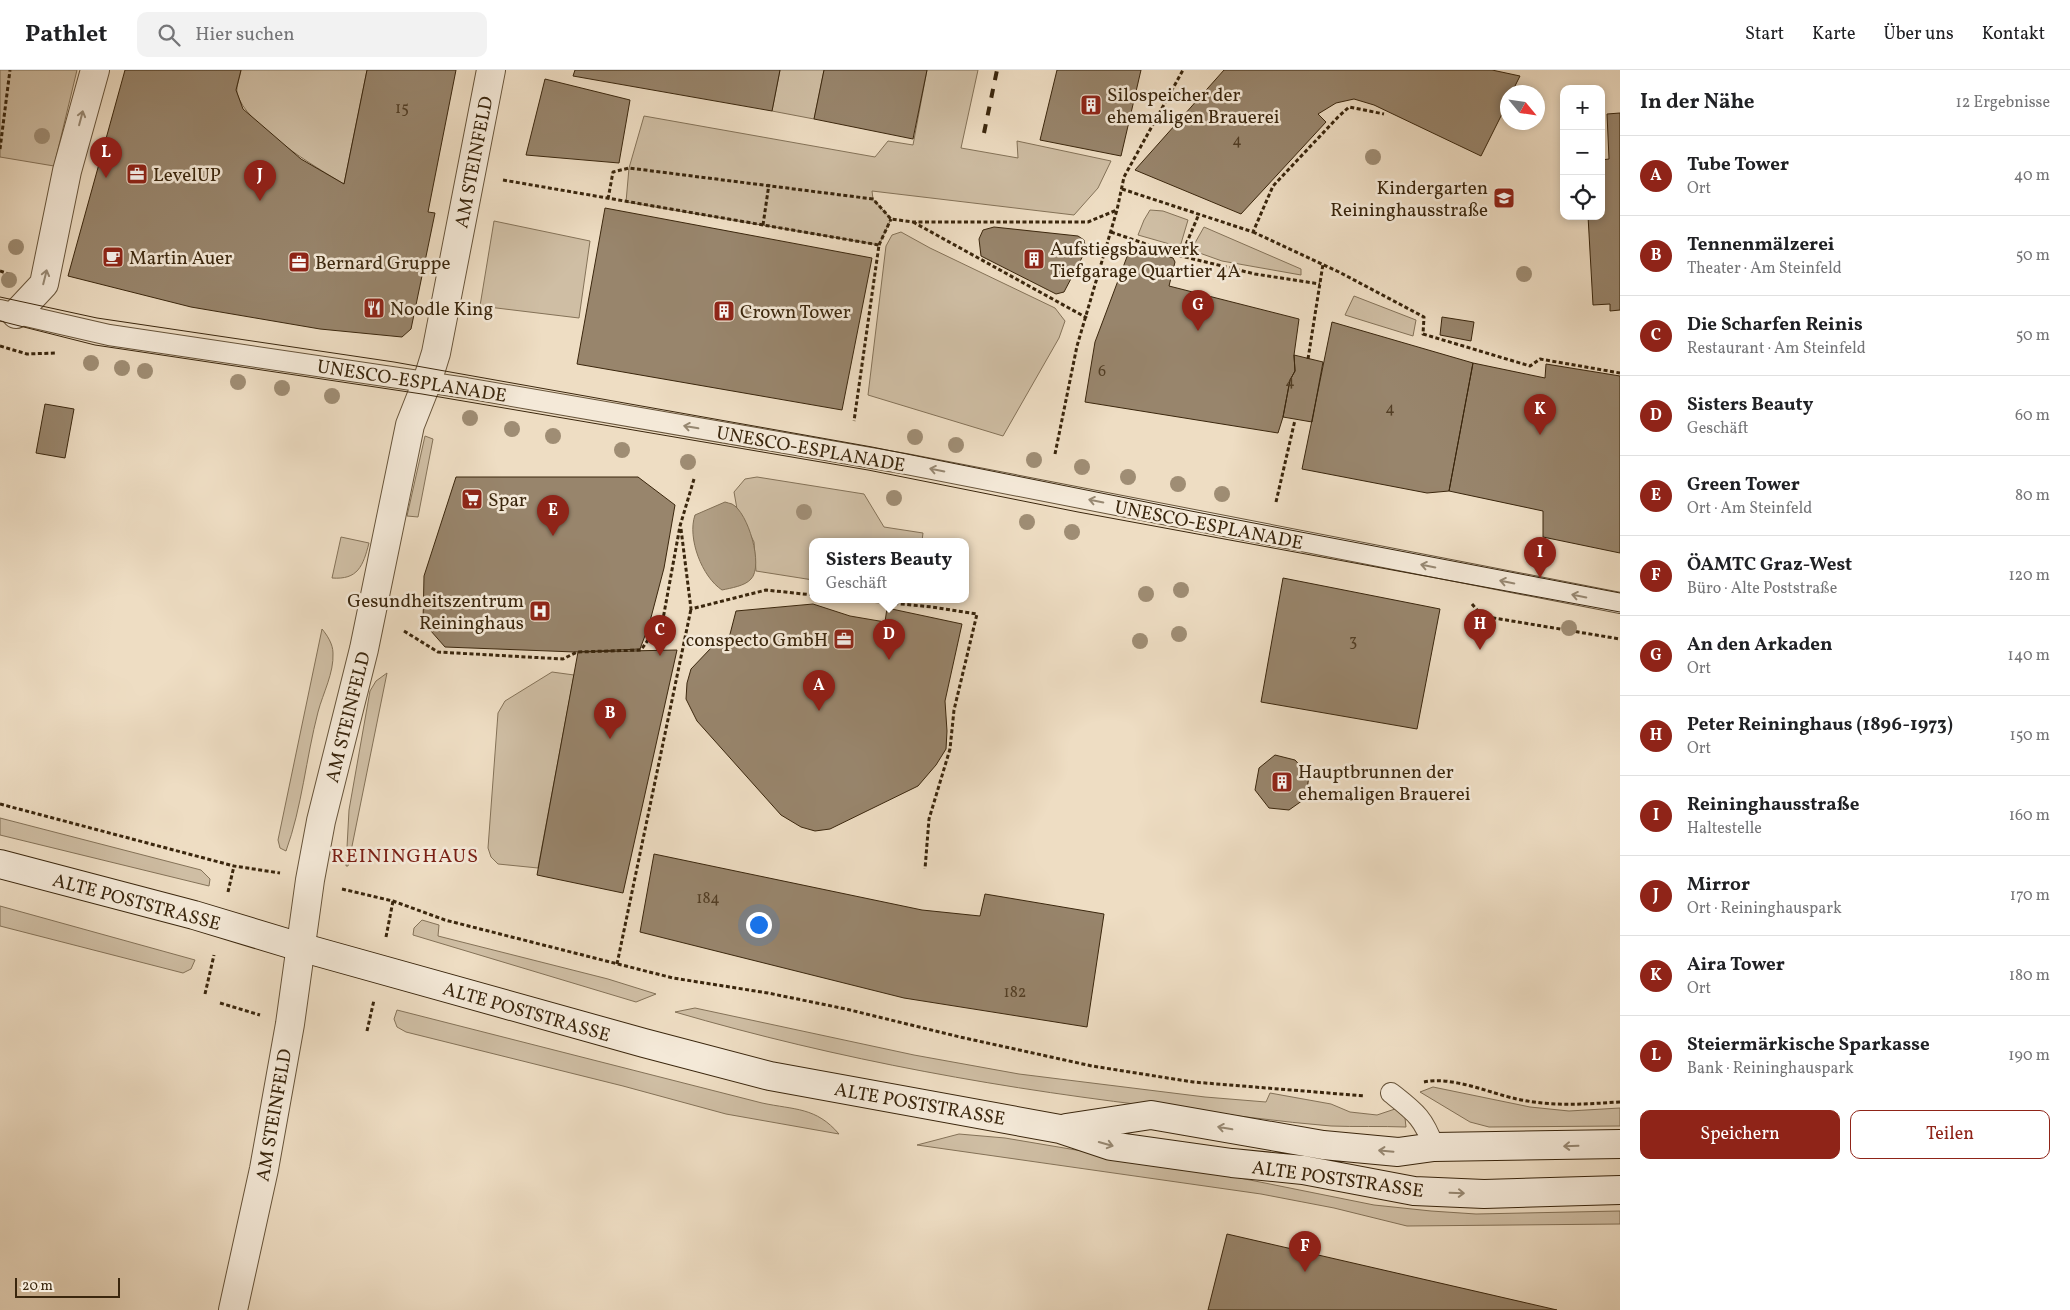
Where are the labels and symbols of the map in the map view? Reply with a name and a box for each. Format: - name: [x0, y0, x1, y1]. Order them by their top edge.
- place label: Silospeicher der ehemaligen Brauerei: [1107, 83, 1280, 131]
- north arrow: [1500, 85, 1545, 130]
- building icon: Silospeicher der ehemaligen Brauerei: [1079, 93, 1103, 117]
- street label: AM STEINFELD: [449, 94, 501, 231]
- house number: 15: [395, 98, 409, 120]
- one-way arrow: [77, 111, 87, 127]
- house number: 4: [1232, 130, 1242, 152]
- pin: L: [90, 137, 122, 178]
- pin: J: [244, 160, 276, 201]
- office icon: LevelUP: [125, 162, 149, 186]
- place label: LevelUP: [153, 163, 221, 189]
- place label: Kindergarten Reininghausstraße: [1330, 176, 1488, 224]
- school or university icon: Kindergarten Reininghausstraße: [1492, 186, 1516, 210]
- place label: Aufstiegsbauwerk Tiefgarage Quartier 4A: [1050, 237, 1241, 285]
- cafe icon: Martin Auer: [101, 245, 125, 269]
- place label: Martin Auer: [129, 246, 232, 272]
- building icon: Aufstiegsbauwerk Tiefgarage Quartier 4A: [1022, 247, 1046, 271]
- office icon: Bernard Gruppe: [287, 250, 311, 274]
- place label: Bernard Gruppe: [315, 251, 450, 277]
- one-way arrow: [41, 269, 50, 285]
- pin: G: [1182, 290, 1214, 331]
- restaurant icon: Noodle King: [362, 296, 386, 320]
- place label: Noodle King: [390, 297, 493, 323]
- building icon: Crown Tower: [712, 299, 736, 323]
- place label: Crown Tower: [740, 300, 851, 326]
- street label: UNESCO-ESPLANADE: [315, 354, 508, 410]
- house number: 6: [1098, 361, 1106, 383]
- house number: 4: [1285, 371, 1295, 393]
- pin: K: [1524, 394, 1556, 435]
- house number: 4: [1385, 398, 1395, 420]
- street label: UNESCO-ESPLANADE: [714, 421, 907, 479]
- one-way arrow: [683, 422, 699, 432]
- one-way arrow: [929, 465, 945, 474]
- supermarket icon: Spar: [460, 487, 484, 511]
- place label: Spar: [488, 488, 527, 514]
- pin: E: [537, 495, 569, 536]
- street label: UNESCO-ESPLANADE: [1112, 495, 1305, 557]
- one-way arrow: [1089, 496, 1105, 506]
- pin: I: [1524, 537, 1556, 578]
- one-way arrow: [1420, 561, 1436, 571]
- one-way arrow: [1500, 577, 1516, 586]
- place label: Gesundheitszentrum Reininghaus: [347, 589, 524, 637]
- one-way arrow: [1572, 590, 1588, 600]
- hospital icon: Gesundheitszentrum Reininghaus: [528, 599, 552, 623]
- pin: H: [1464, 609, 1496, 650]
- pin: C: [644, 615, 676, 656]
- pin: D: [873, 619, 905, 660]
- office icon: conspecto GmbH: [832, 627, 856, 651]
- place label: conspecto GmbH: [686, 628, 828, 654]
- house number: 3: [1349, 631, 1357, 653]
- street label: AM STEINFELD: [320, 649, 378, 786]
- pin: A: [803, 670, 835, 711]
- pin: B: [594, 698, 626, 739]
- place label: Hauptbrunnen der ehemaligen Brauerei: [1298, 760, 1471, 808]
- building icon: Hauptbrunnen der ehemaligen Brauerei: [1270, 770, 1294, 794]
- district label: REININGHAUS: [331, 843, 479, 871]
- street label: ALTE POSTSTRASSE: [49, 868, 224, 938]
- house number: 184: [696, 888, 720, 910]
- your location: [746, 912, 772, 938]
- street label: ALTE POSTSTRASSE: [440, 977, 613, 1049]
- house number: 182: [1004, 982, 1026, 1004]
- street label: AM STEINFELD: [251, 1047, 299, 1184]
- street label: ALTE POSTSTRASSE: [832, 1077, 1007, 1133]
- one-way arrow: [1217, 1122, 1233, 1132]
- one-way arrow: [1098, 1139, 1114, 1149]
- one-way arrow: [1564, 1141, 1580, 1150]
- one-way arrow: [1378, 1146, 1394, 1155]
- street label: ALTE POSTSTRASSE: [1250, 1155, 1425, 1205]
- one-way arrow: [1449, 1188, 1465, 1197]
- pin: F: [1289, 1231, 1321, 1272]
- scale bar: [15, 1275, 120, 1298]

